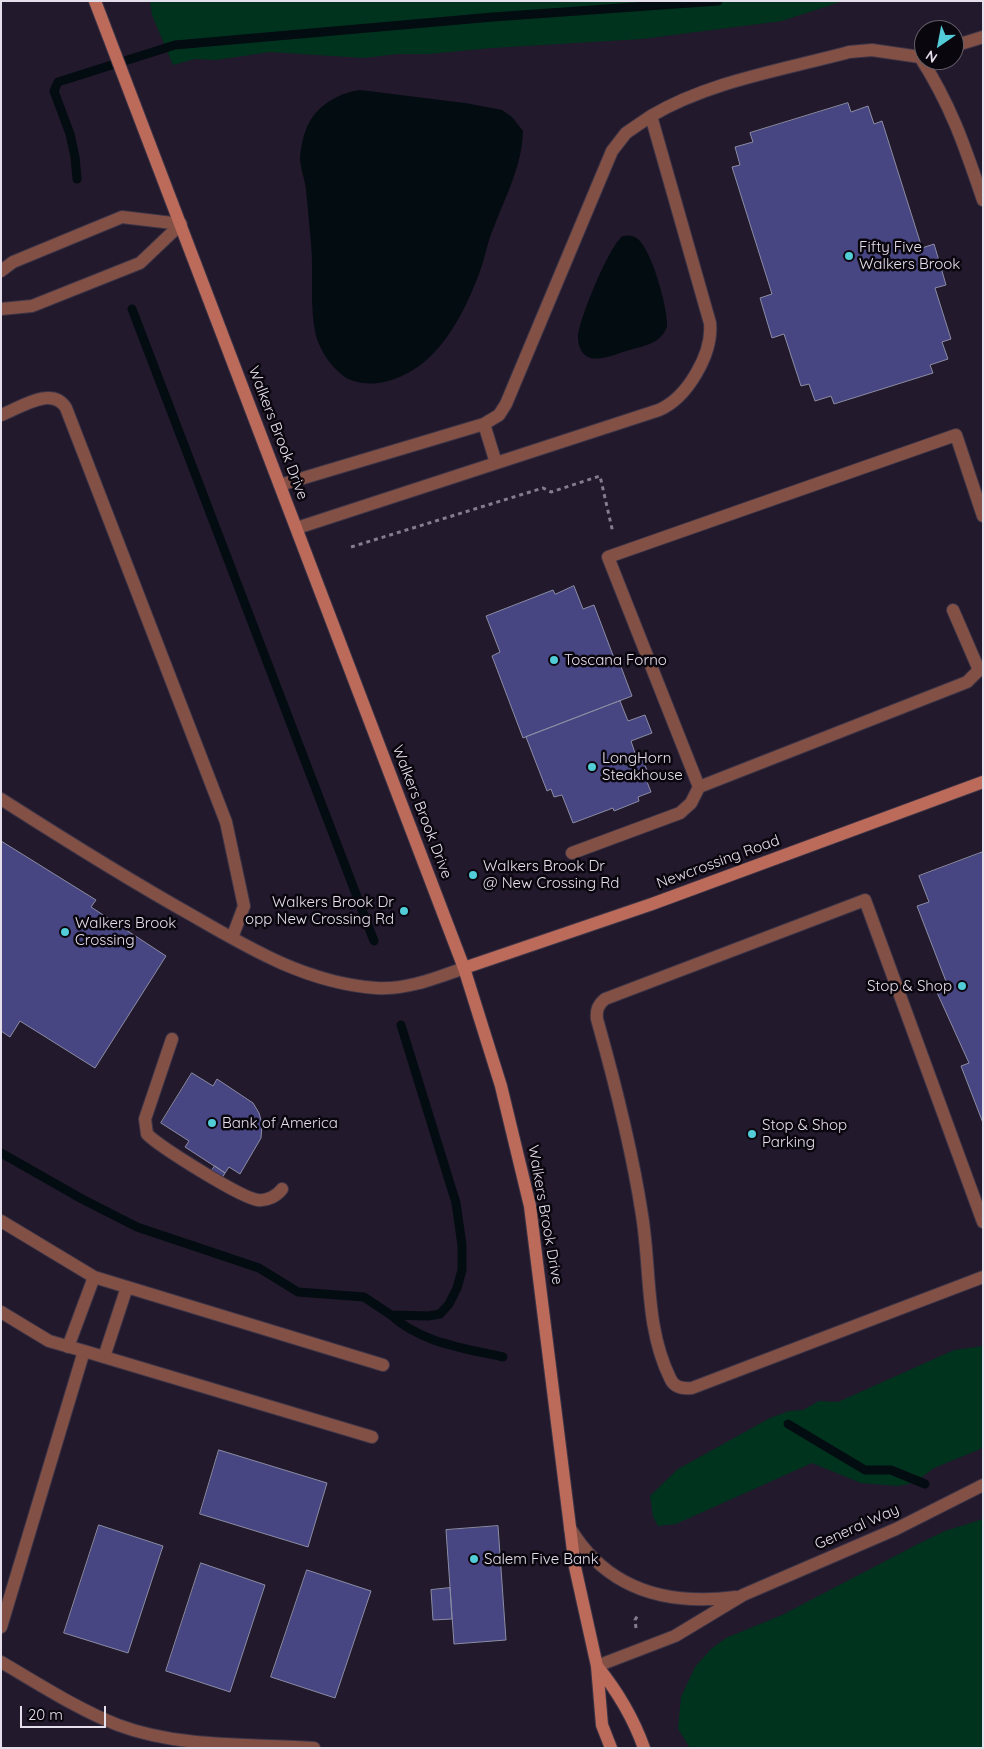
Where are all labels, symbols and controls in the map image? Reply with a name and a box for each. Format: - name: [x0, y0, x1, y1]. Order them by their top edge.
- north arrow: [914, 20, 964, 70]
- text: N: [922, 46, 941, 67]
- place label: Fifty Five Walkers Brook: [859, 238, 960, 273]
- marker: Fifty Five Walkers Brook: [843, 250, 855, 262]
- street label: Walkers Brook Drive: [244, 364, 312, 502]
- place label: Toscana Forno: [564, 651, 667, 669]
- marker: Toscana Forno: [548, 654, 560, 666]
- street label: Walkers Brook Drive: [388, 743, 456, 881]
- place label: LongHorn Steakhouse: [602, 749, 683, 784]
- marker: LongHorn Steakhouse: [586, 761, 598, 773]
- street label: Newcrossing Road: [654, 831, 782, 893]
- place label: Walkers Brook Dr @ New Crossing Rd: [483, 857, 619, 892]
- marker: Walkers Brook Dr @ New Crossing Rd: [467, 869, 479, 881]
- place label: Walkers Brook Dr opp New Crossing Rd: [245, 893, 394, 928]
- marker: Walkers Brook Dr opp New Crossing Rd: [398, 905, 410, 917]
- place label: Walkers Brook Crossing: [75, 914, 176, 949]
- marker: Walkers Brook Crossing: [59, 926, 71, 938]
- place label: Stop & Shop: [867, 977, 952, 995]
- marker: Stop & Shop: [956, 980, 968, 992]
- place label: Bank of America: [222, 1114, 338, 1132]
- place label: Stop & Shop Parking: [762, 1116, 847, 1151]
- marker: Bank of America: [206, 1117, 218, 1129]
- marker: Stop & Shop Parking: [746, 1128, 758, 1140]
- street label: Walkers Brook Drive: [524, 1144, 566, 1286]
- street label: General Way: [812, 1500, 902, 1554]
- place label: Salem Five Bank: [484, 1550, 599, 1568]
- marker: Salem Five Bank: [468, 1553, 480, 1565]
- scale bar: [22, 1696, 109, 1728]
- text: 20 m: [28, 1705, 63, 1724]

